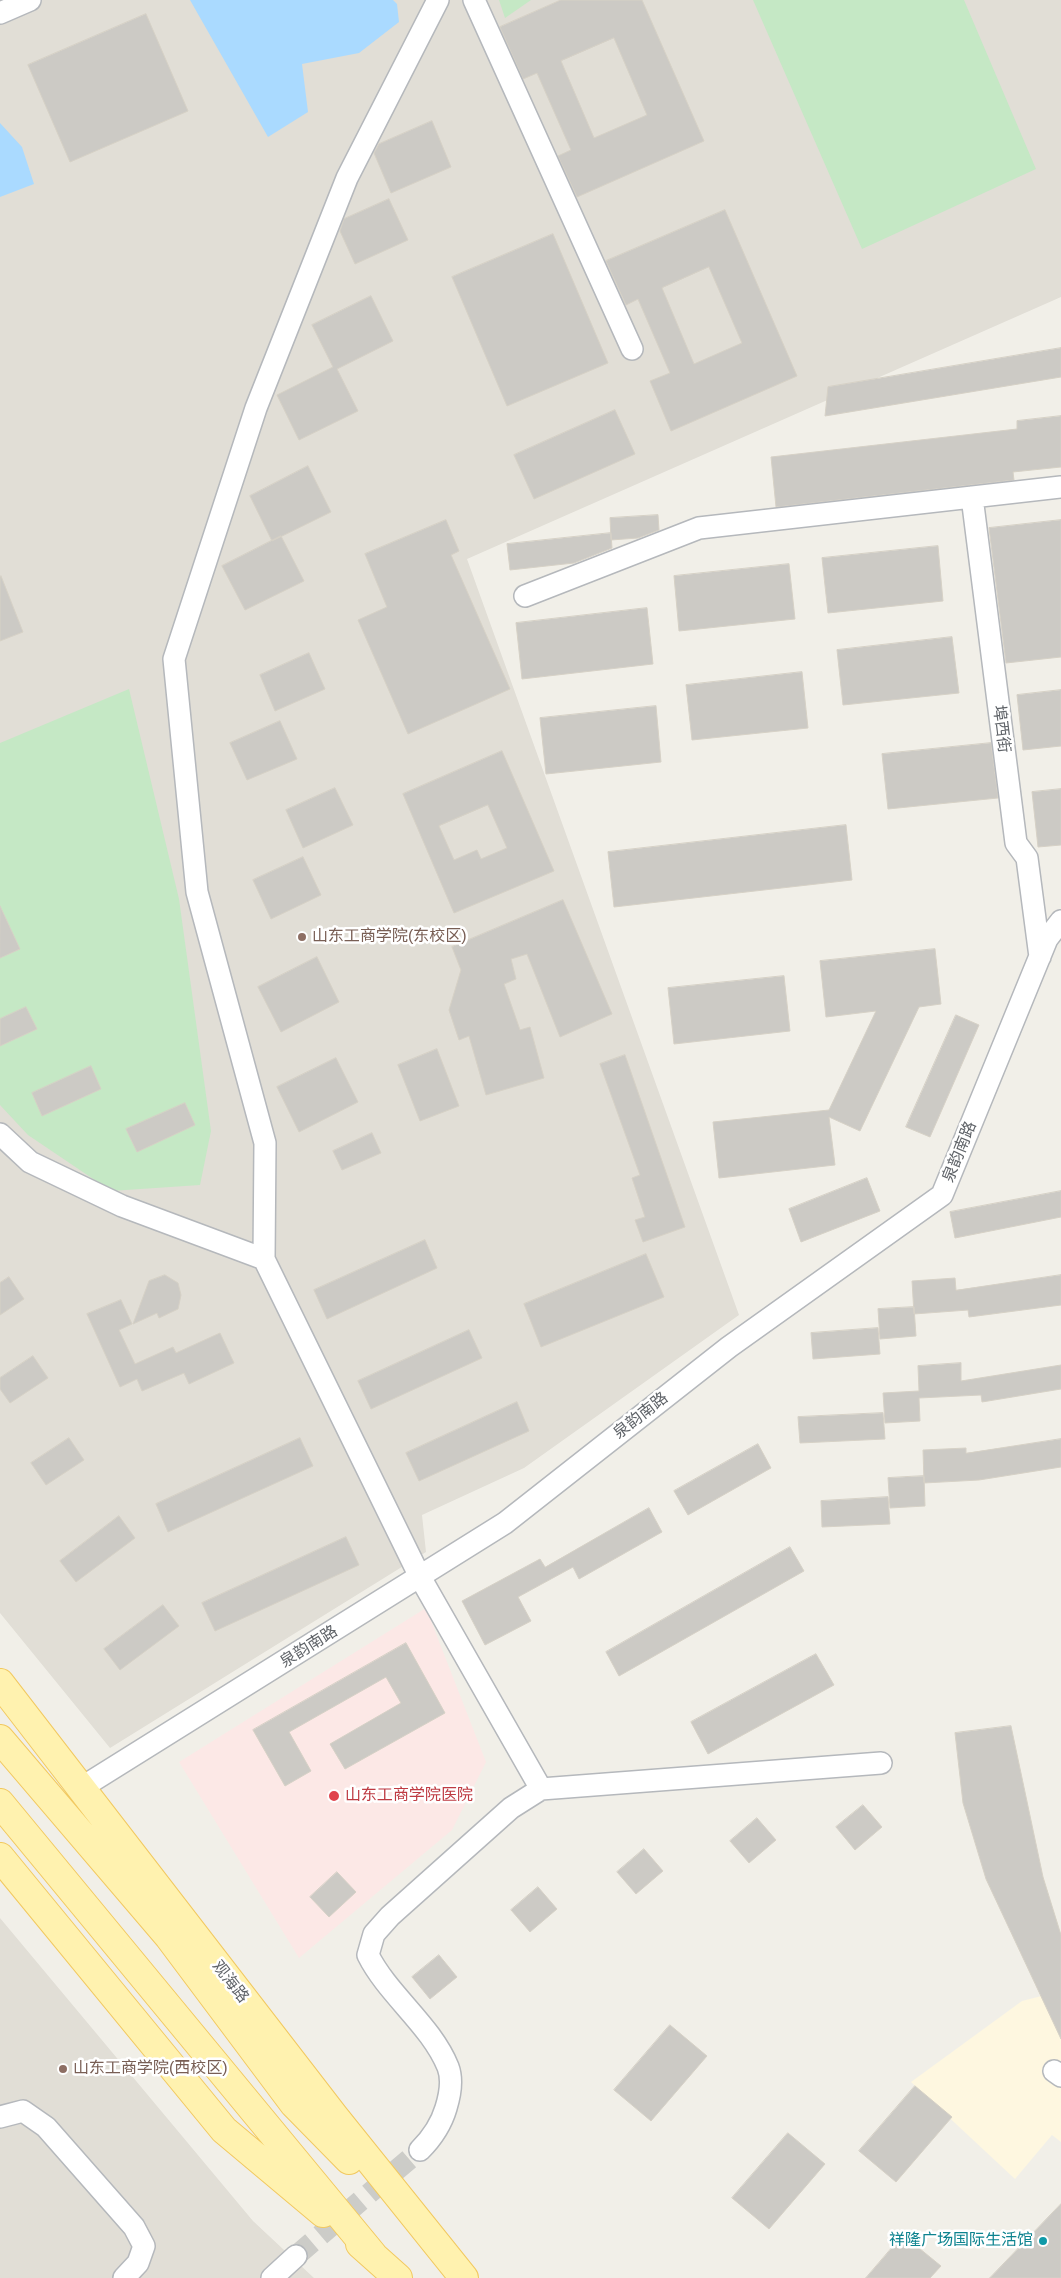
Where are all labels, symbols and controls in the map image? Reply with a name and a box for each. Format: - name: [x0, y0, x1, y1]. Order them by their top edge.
- street label: 埠西街: [989, 704, 1013, 754]
- place label: 山东工商学院(东校区): [312, 927, 467, 947]
- marker: 山东工商学院(东校区): [296, 931, 308, 943]
- street label: 泉韵南路: [939, 1119, 981, 1185]
- street label: 泉韵南路: [610, 1389, 672, 1443]
- street label: 泉韵南路: [277, 1622, 341, 1672]
- place label: 山东工商学院医院: [345, 1786, 473, 1806]
- marker: 山东工商学院医院: [327, 1789, 341, 1803]
- street label: 观海路: [208, 1957, 252, 2007]
- place label: 山东工商学院(西校区): [73, 2059, 228, 2079]
- marker: 山东工商学院(西校区): [57, 2063, 69, 2075]
- place label: 祥隆广场国际生活馆: [889, 2231, 1033, 2251]
- marker: 祥隆广场国际生活馆: [1037, 2235, 1049, 2247]

